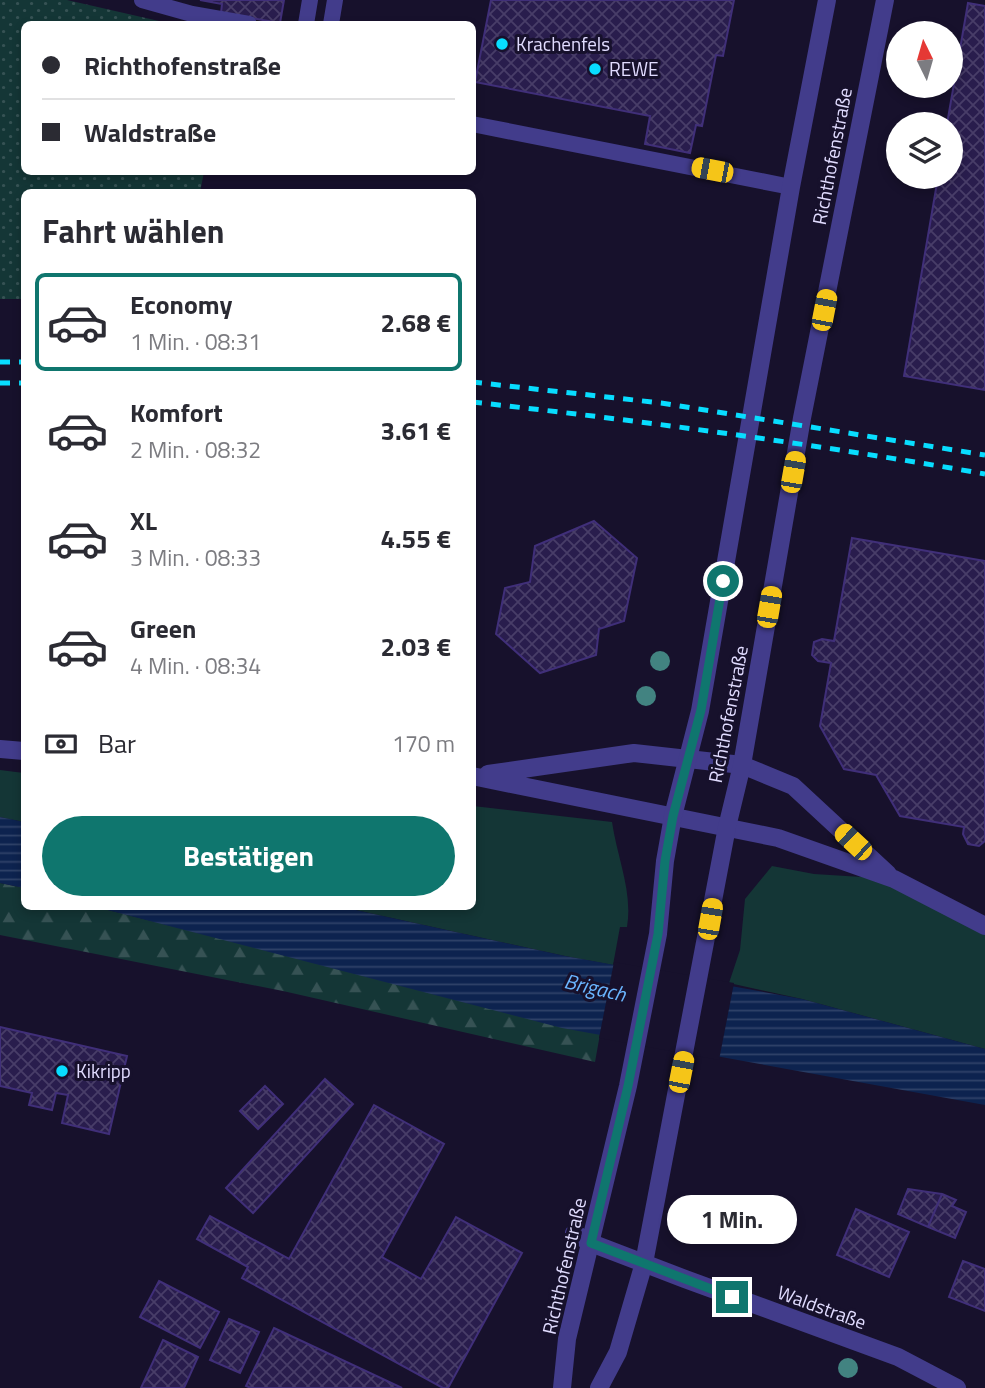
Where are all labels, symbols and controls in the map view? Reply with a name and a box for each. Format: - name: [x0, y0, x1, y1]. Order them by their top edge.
- north arrow: [886, 21, 962, 98]
- map controls: [886, 21, 963, 189]
- place label: Krachenfels: [516, 29, 610, 58]
- marker: Krachenfels: [494, 36, 510, 52]
- text: Richthofenstraße: [84, 46, 281, 85]
- place label: REWE: [609, 54, 659, 83]
- marker: REWE: [587, 61, 603, 77]
- street label: Richthofenstraße: [804, 85, 859, 227]
- button: layers: [886, 112, 963, 189]
- text: Waldstraße: [84, 113, 216, 152]
- car: [690, 156, 735, 184]
- text: Fahrt wählen: [42, 207, 225, 255]
- text: Economy: [130, 285, 232, 324]
- car: [810, 287, 839, 333]
- icon: car: [46, 291, 109, 354]
- text: 2.68 €: [380, 303, 451, 342]
- text: 1 Min. · 08:31: [130, 324, 261, 359]
- text: Komfort: [130, 393, 223, 432]
- icon: car: [46, 399, 109, 462]
- text: 3.61 €: [380, 411, 451, 450]
- text: 2 Min. · 08:32: [130, 432, 261, 467]
- car: [780, 449, 807, 495]
- text: XL: [130, 501, 157, 540]
- icon: car: [46, 507, 109, 570]
- text: 4.55 €: [380, 519, 451, 558]
- text: 3 Min. · 08:33: [130, 540, 261, 575]
- route start: [707, 565, 739, 597]
- car: [756, 584, 783, 630]
- text: Green: [130, 609, 196, 648]
- icon: car: [46, 615, 109, 678]
- text: 2.03 €: [380, 627, 451, 666]
- street label: Richthofenstraße: [700, 643, 755, 785]
- text: 4 Min. · 08:34: [130, 648, 261, 683]
- text: Bar: [98, 724, 136, 763]
- icon: cash: [42, 725, 80, 763]
- text: 170 m: [392, 726, 455, 761]
- button: Bestätigen: [42, 816, 455, 896]
- car: [831, 820, 876, 864]
- car: [697, 896, 724, 942]
- water label: Brigach: [561, 964, 630, 1010]
- car: [667, 1049, 696, 1095]
- place label: Kikripp: [76, 1056, 131, 1085]
- marker: Kikripp: [54, 1063, 70, 1079]
- street label: Richthofenstraße: [534, 1195, 593, 1337]
- callout: 1 Min.: [667, 1196, 797, 1244]
- text: 1 Min.: [701, 1202, 763, 1237]
- street label: Waldstraße: [774, 1277, 871, 1336]
- route end: [716, 1281, 748, 1313]

